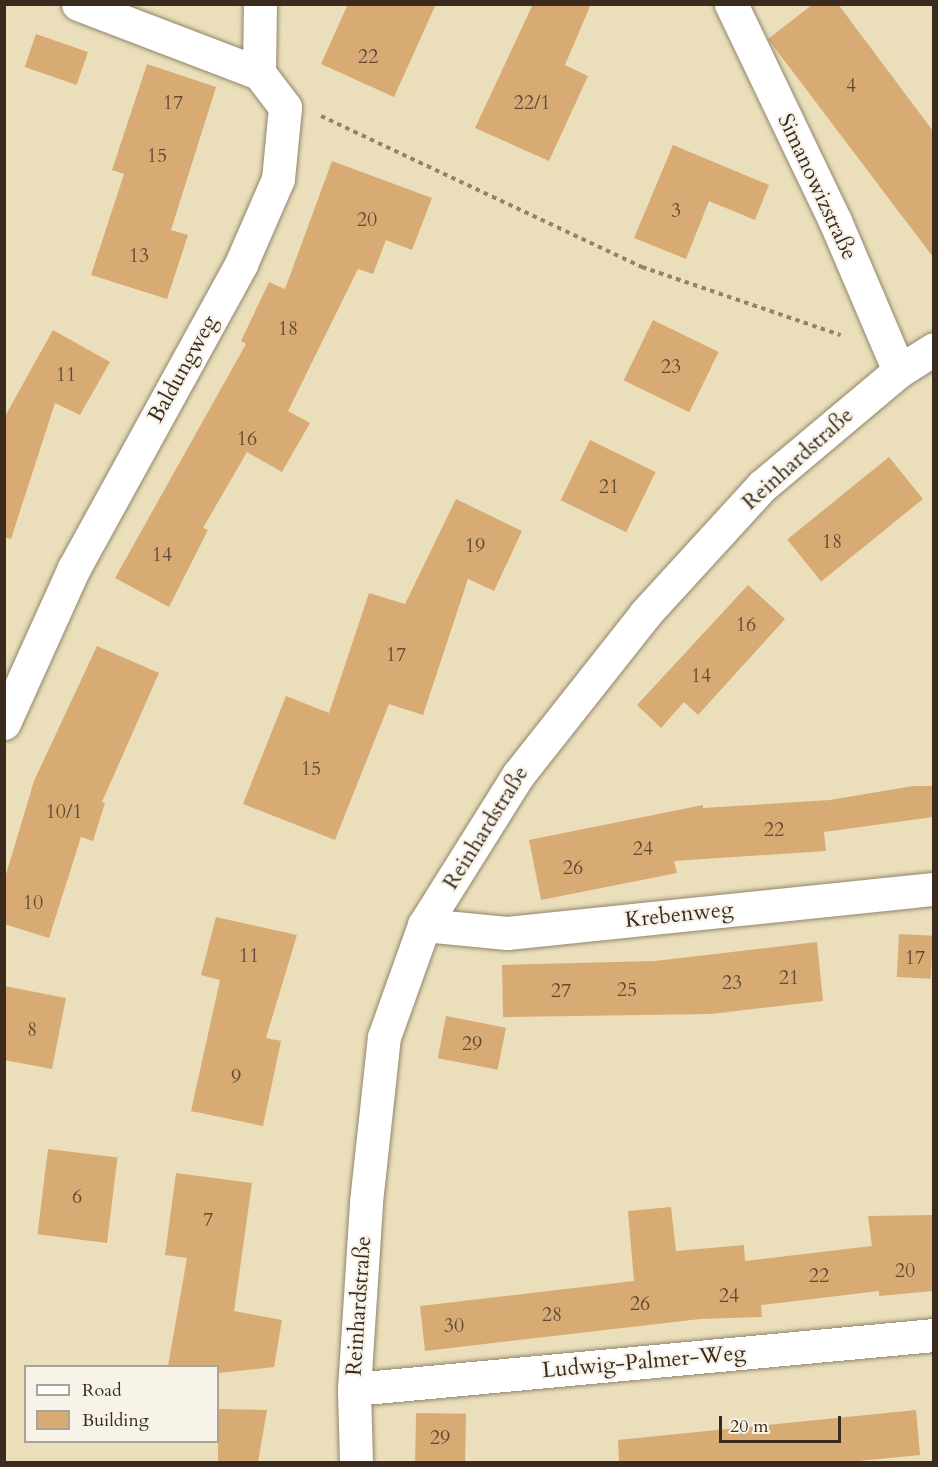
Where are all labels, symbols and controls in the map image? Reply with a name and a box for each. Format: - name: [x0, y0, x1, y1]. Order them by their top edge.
- house number: 22: [358, 44, 378, 68]
- house number: 4: [846, 73, 856, 97]
- house number: 17: [163, 90, 183, 114]
- house number: 22/1: [513, 90, 551, 114]
- street label: Simanowizstraße: [772, 110, 862, 264]
- house number: 15: [147, 143, 167, 167]
- house number: 3: [671, 198, 681, 222]
- house number: 20: [357, 207, 377, 231]
- house number: 13: [129, 243, 149, 267]
- street label: Baldungweg: [143, 311, 223, 427]
- house number: 18: [278, 316, 298, 340]
- house number: 23: [661, 354, 681, 378]
- house number: 11: [56, 362, 76, 386]
- street label: Reinhardstraße: [737, 402, 859, 516]
- house number: 16: [237, 426, 257, 450]
- house number: 21: [599, 474, 619, 498]
- house number: 18: [822, 529, 842, 553]
- house number: 19: [465, 533, 485, 557]
- house number: 14: [152, 542, 172, 566]
- house number: 16: [736, 612, 756, 636]
- house number: 17: [386, 642, 406, 666]
- house number: 14: [691, 663, 711, 687]
- house number: 15: [301, 756, 321, 780]
- street label: Reinhardstraße: [438, 762, 534, 894]
- house number: 10/1: [45, 799, 83, 823]
- house number: 22: [764, 817, 784, 841]
- house number: 24: [633, 836, 653, 860]
- house number: 26: [563, 855, 583, 879]
- house number: 10: [23, 890, 43, 914]
- street label: Krebenweg: [624, 896, 734, 934]
- house number: 11: [239, 943, 259, 967]
- house number: 17: [905, 945, 925, 969]
- house number: 21: [779, 965, 799, 989]
- house number: 23: [722, 970, 742, 994]
- house number: 25: [617, 977, 637, 1001]
- house number: 27: [551, 978, 571, 1002]
- house number: 8: [27, 1017, 37, 1041]
- house number: 29: [462, 1031, 482, 1055]
- house number: 9: [231, 1064, 241, 1088]
- house number: 6: [72, 1184, 82, 1208]
- house number: 7: [203, 1207, 213, 1231]
- street label: Reinhardstraße: [341, 1235, 377, 1377]
- house number: 20: [895, 1258, 915, 1282]
- house number: 22: [809, 1263, 829, 1287]
- house number: 24: [719, 1283, 739, 1307]
- house number: 26: [630, 1291, 650, 1315]
- house number: 28: [542, 1302, 562, 1326]
- house number: 30: [444, 1313, 464, 1337]
- street label: Ludwig-Palmer-Weg: [541, 1340, 747, 1384]
- legend: [24, 1365, 219, 1443]
- text: Road: [82, 1378, 122, 1403]
- scale bar: [722, 1404, 844, 1442]
- text: Building: [82, 1408, 149, 1433]
- text: 20 m: [730, 1414, 769, 1439]
- house number: 29: [430, 1425, 450, 1449]

